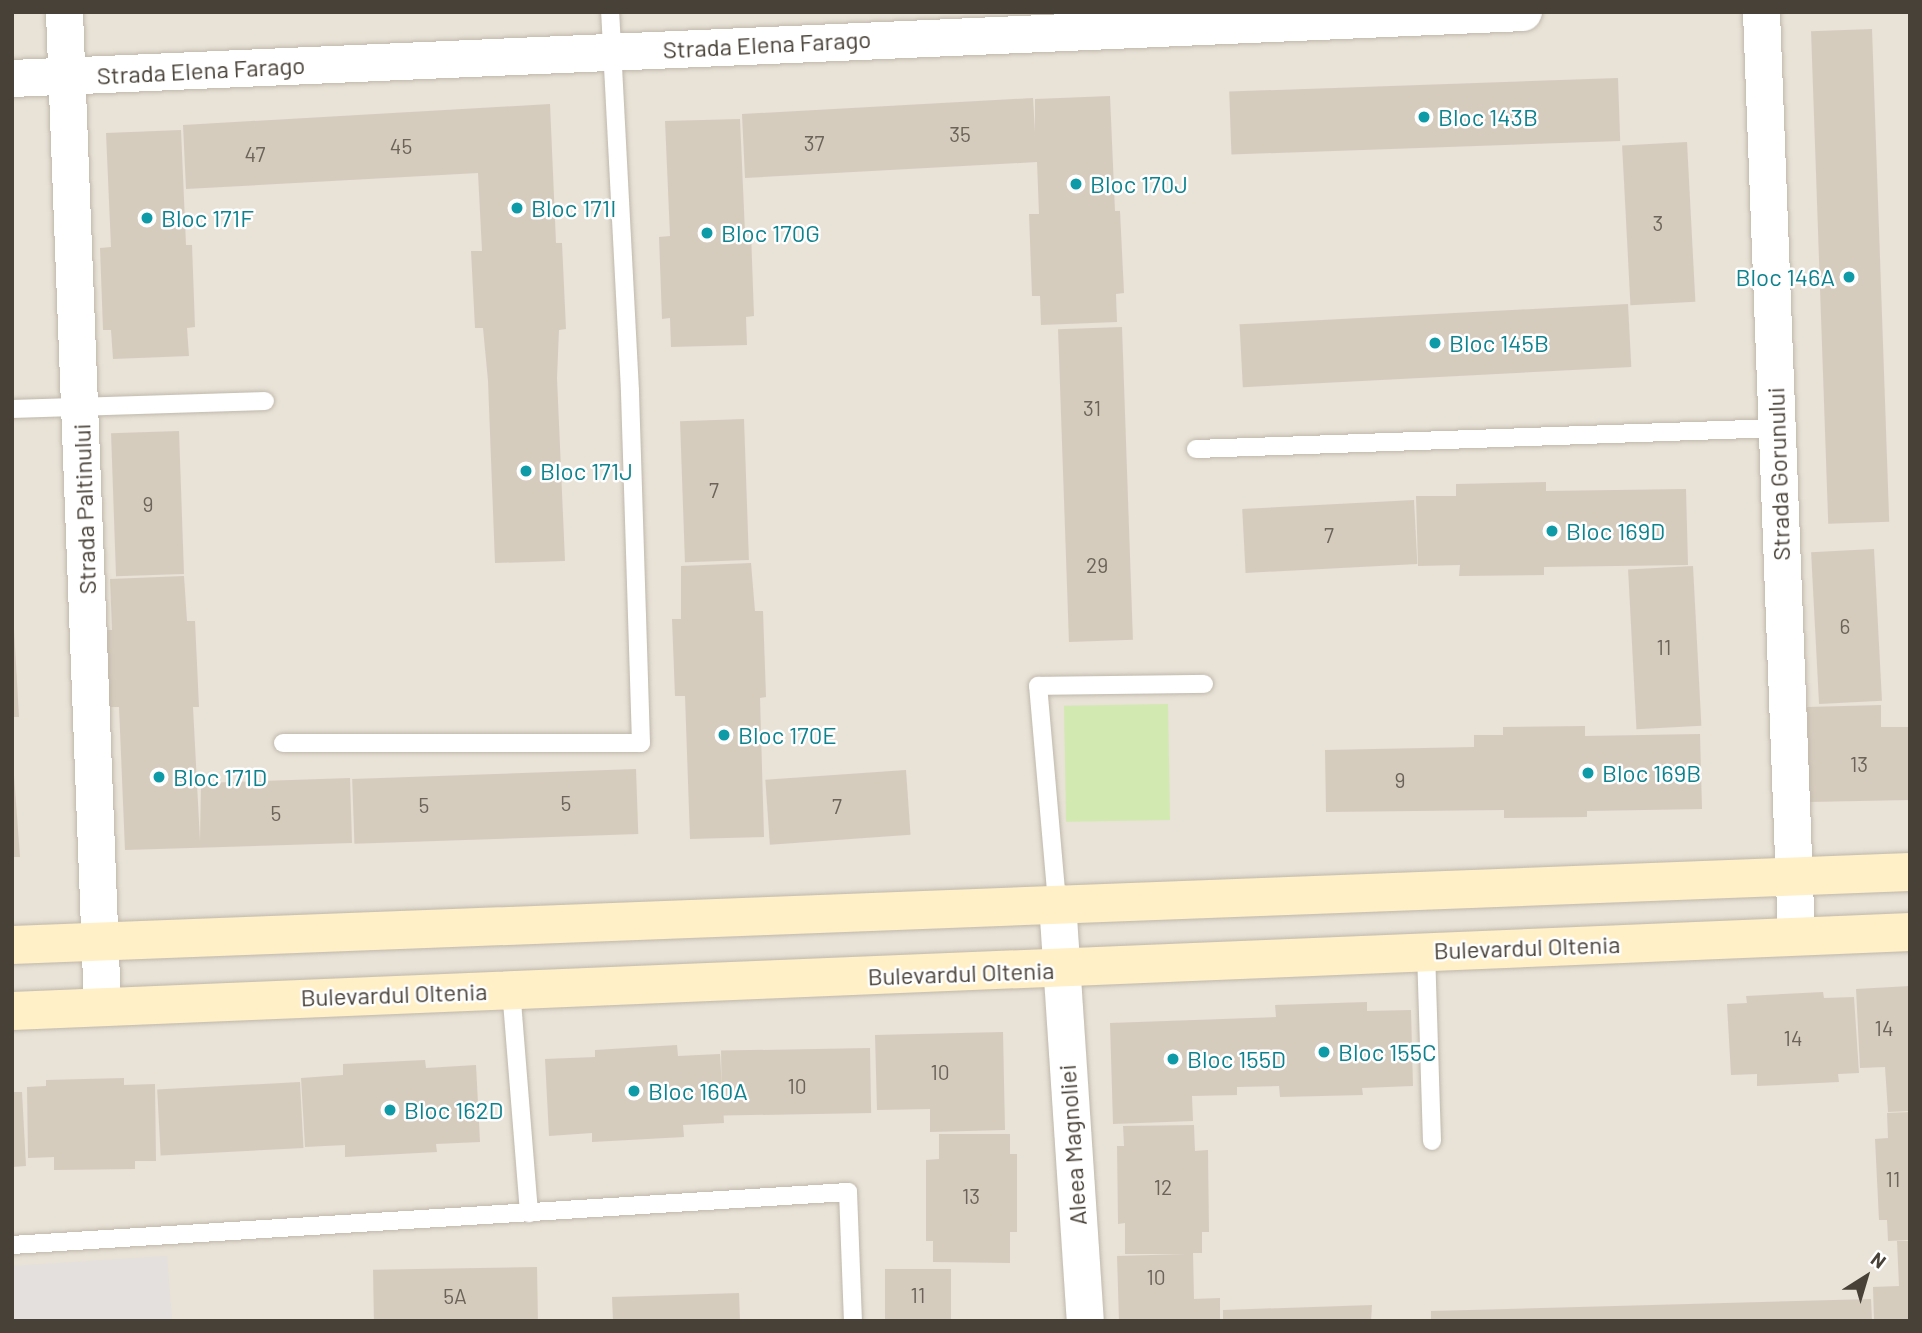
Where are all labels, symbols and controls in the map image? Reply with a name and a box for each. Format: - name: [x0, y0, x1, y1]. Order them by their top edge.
- street label: Strada Elena Farago: [662, 24, 872, 64]
- street label: Strada Elena Farago: [96, 50, 306, 90]
- place label: Bloc 143B: [1438, 103, 1538, 131]
- marker: Bloc 143B: [1416, 109, 1432, 125]
- house number: 35: [949, 121, 971, 147]
- house number: 37: [804, 130, 824, 156]
- house number: 45: [390, 133, 412, 159]
- house number: 47: [245, 141, 265, 167]
- place label: Bloc 170J: [1090, 170, 1188, 198]
- marker: Bloc 170J: [1068, 176, 1084, 192]
- place label: Bloc 171I: [531, 194, 616, 222]
- marker: Bloc 171I: [509, 200, 525, 216]
- place label: Bloc 171F: [161, 204, 254, 232]
- marker: Bloc 171F: [139, 210, 155, 226]
- house number: 3: [1653, 210, 1663, 236]
- place label: Bloc 170G: [721, 219, 820, 247]
- marker: Bloc 170G: [699, 225, 715, 241]
- place label: Bloc 146A: [1736, 263, 1835, 291]
- marker: Bloc 146A: [1841, 269, 1857, 285]
- place label: Bloc 145B: [1449, 329, 1549, 357]
- marker: Bloc 145B: [1427, 335, 1443, 351]
- street label: Strada Gorunului: [1761, 387, 1795, 561]
- house number: 31: [1083, 395, 1101, 421]
- street label: Strada Paltinului: [67, 423, 101, 595]
- place label: Bloc 171J: [540, 457, 633, 485]
- marker: Bloc 171J: [518, 463, 534, 479]
- house number: 7: [709, 477, 719, 503]
- house number: 9: [143, 491, 153, 517]
- place label: Bloc 169D: [1566, 517, 1665, 545]
- house number: 7: [1324, 522, 1334, 548]
- marker: Bloc 169D: [1544, 523, 1560, 539]
- house number: 29: [1086, 552, 1108, 578]
- house number: 6: [1840, 613, 1850, 639]
- house number: 11: [1657, 634, 1671, 660]
- place label: Bloc 170E: [738, 721, 837, 749]
- marker: Bloc 170E: [716, 727, 732, 743]
- house number: 13: [1850, 751, 1868, 777]
- place label: Bloc 169B: [1602, 759, 1701, 787]
- place label: Bloc 171D: [173, 763, 267, 791]
- marker: Bloc 169B: [1580, 765, 1596, 781]
- house number: 9: [1395, 767, 1405, 793]
- marker: Bloc 171D: [151, 769, 167, 785]
- house number: 5: [561, 790, 571, 816]
- house number: 5: [419, 792, 429, 818]
- house number: 7: [832, 793, 842, 819]
- house number: 5: [271, 800, 281, 826]
- street label: Bulevardul Oltenia: [1433, 929, 1621, 965]
- street label: Bulevardul Oltenia: [867, 955, 1055, 991]
- street label: Bulevardul Oltenia: [300, 976, 488, 1012]
- house number: 14: [1875, 1015, 1893, 1041]
- house number: 14: [1784, 1025, 1802, 1051]
- place label: Bloc 155C: [1338, 1038, 1437, 1066]
- marker: Bloc 155C: [1316, 1044, 1332, 1060]
- place label: Bloc 155D: [1187, 1045, 1286, 1073]
- marker: Bloc 155D: [1165, 1051, 1181, 1067]
- house number: 10: [930, 1059, 950, 1085]
- street label: Aleea Magnoliei: [1052, 1064, 1092, 1226]
- house number: 10: [787, 1073, 807, 1099]
- place label: Bloc 160A: [648, 1077, 748, 1105]
- marker: Bloc 160A: [626, 1083, 642, 1099]
- place label: Bloc 162D: [404, 1096, 503, 1124]
- marker: Bloc 162D: [382, 1102, 398, 1118]
- house number: 11: [1886, 1166, 1900, 1192]
- house number: 12: [1154, 1174, 1172, 1200]
- house number: 13: [962, 1183, 980, 1209]
- north arrow: [1831, 1242, 1901, 1312]
- text: N: [1867, 1247, 1891, 1273]
- house number: 10: [1146, 1264, 1166, 1290]
- house number: 11: [911, 1282, 925, 1308]
- house number: 5A: [443, 1283, 467, 1309]

